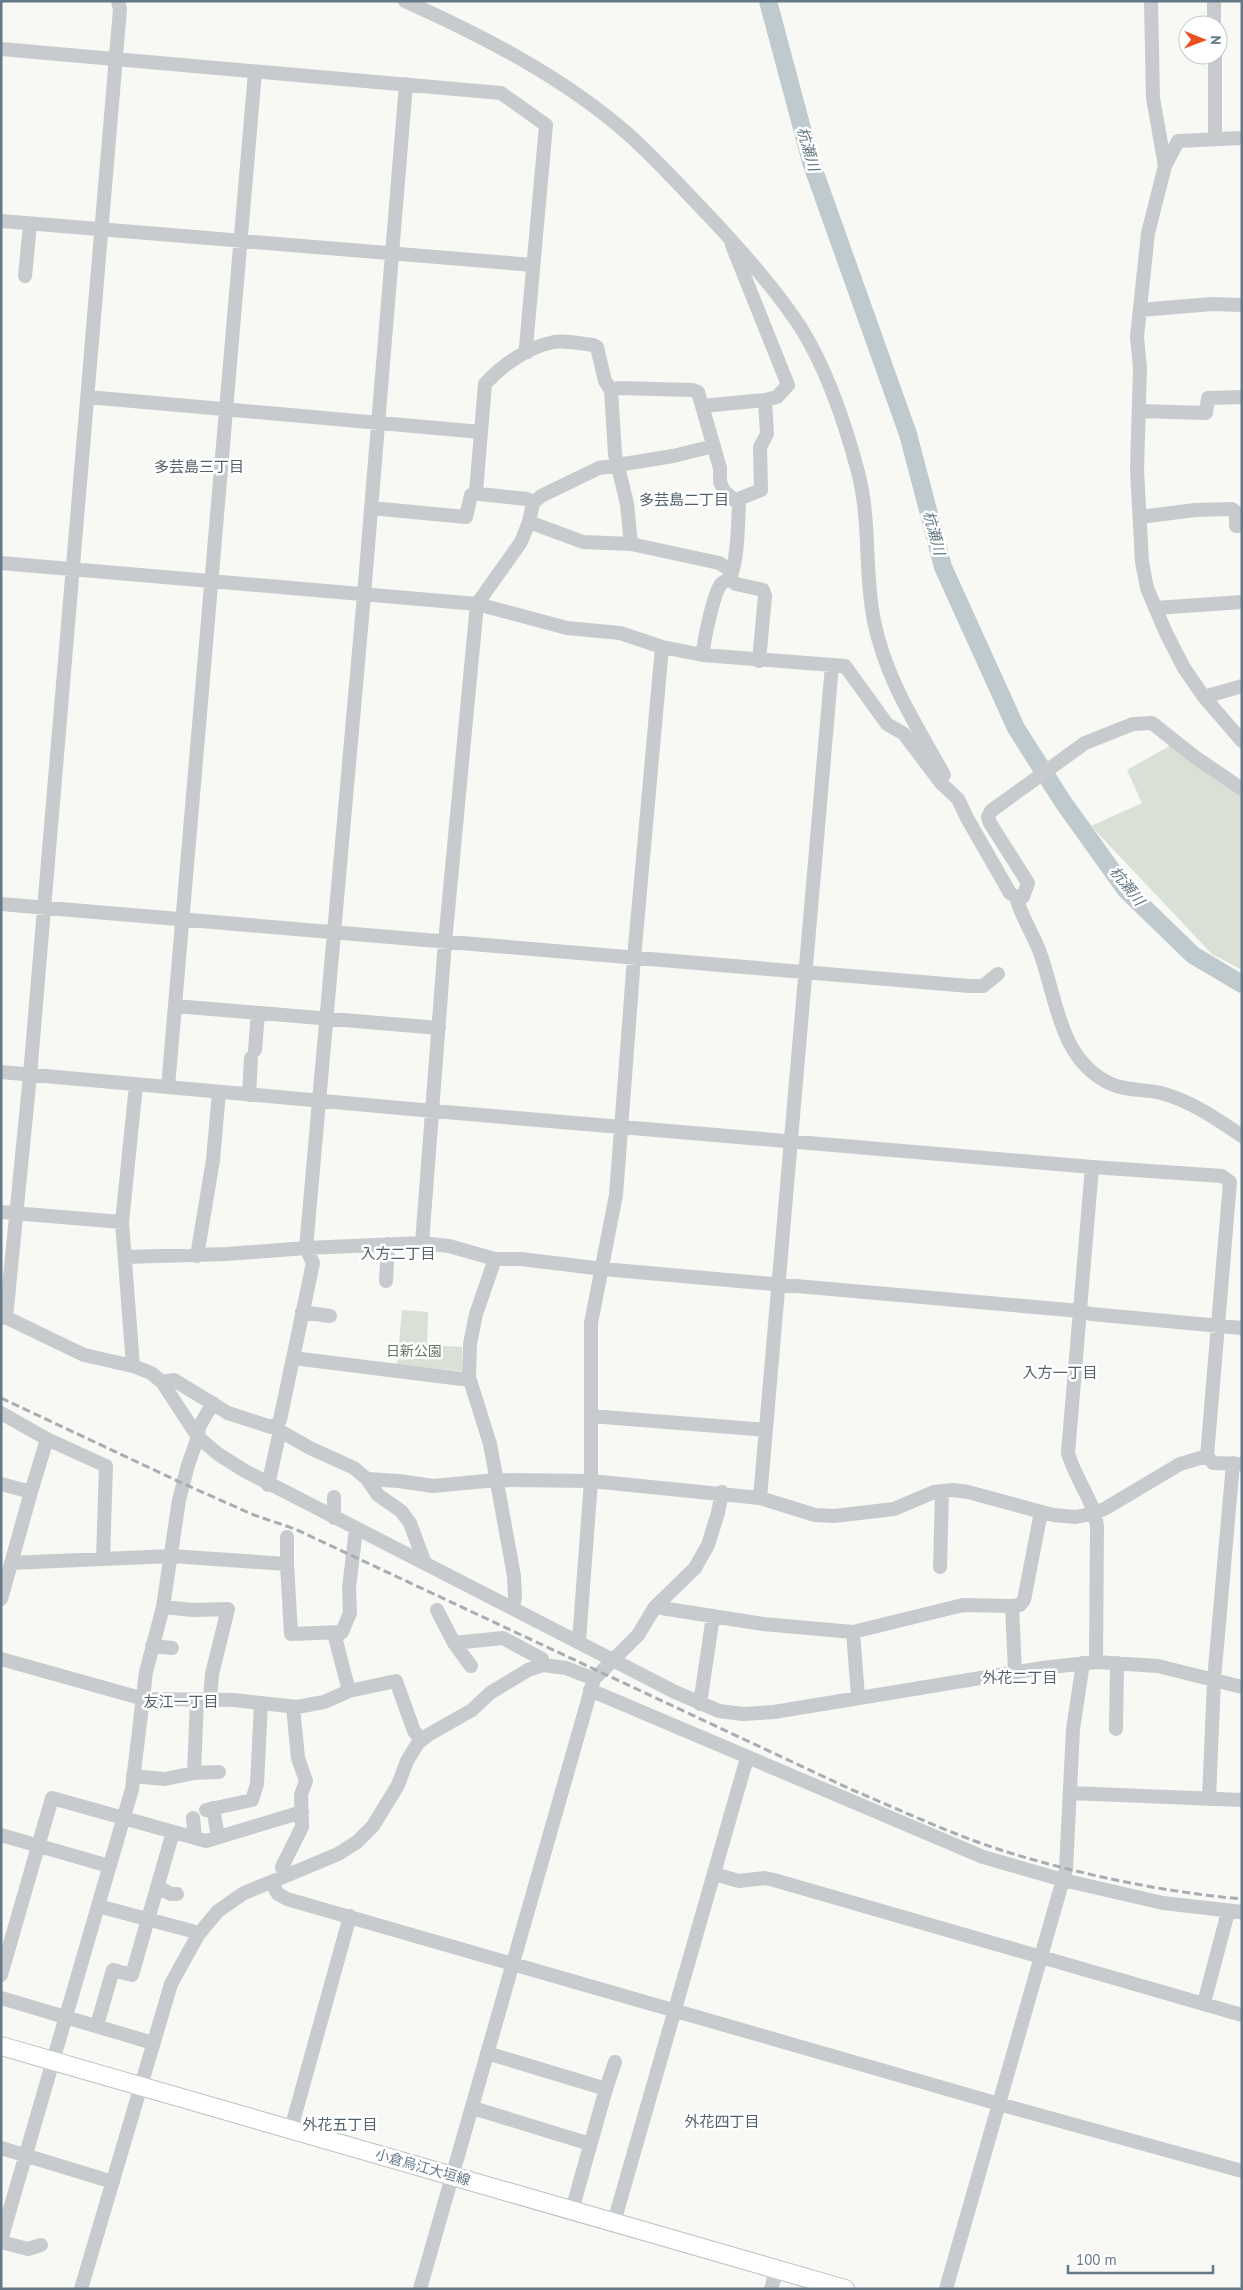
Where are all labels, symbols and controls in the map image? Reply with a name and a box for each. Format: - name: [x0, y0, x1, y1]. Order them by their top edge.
- north arrow: [1178, 15, 1228, 65]
- text: N: [1207, 35, 1225, 45]
- water label: 杭瀬川: [793, 125, 824, 175]
- district label: 多芸島三丁目: [154, 457, 244, 476]
- district label: 多芸島二丁目: [639, 490, 729, 509]
- water label: 杭瀬川: [919, 509, 950, 559]
- water label: 杭瀬川: [1106, 862, 1150, 911]
- district label: 入方二丁目: [360, 1244, 436, 1263]
- park label: 日新公園: [386, 1342, 442, 1360]
- district label: 入方一丁目: [1022, 1363, 1098, 1382]
- district label: 外花二丁目: [982, 1668, 1058, 1687]
- district label: 友江一丁目: [143, 1692, 219, 1711]
- district label: 外花四丁目: [684, 2112, 760, 2131]
- district label: 外花五丁目: [302, 2115, 378, 2134]
- street label: 小倉烏江大垣線: [373, 2145, 473, 2189]
- scale bar: [1068, 2242, 1213, 2274]
- text: 100 m: [1076, 2250, 1117, 2269]

